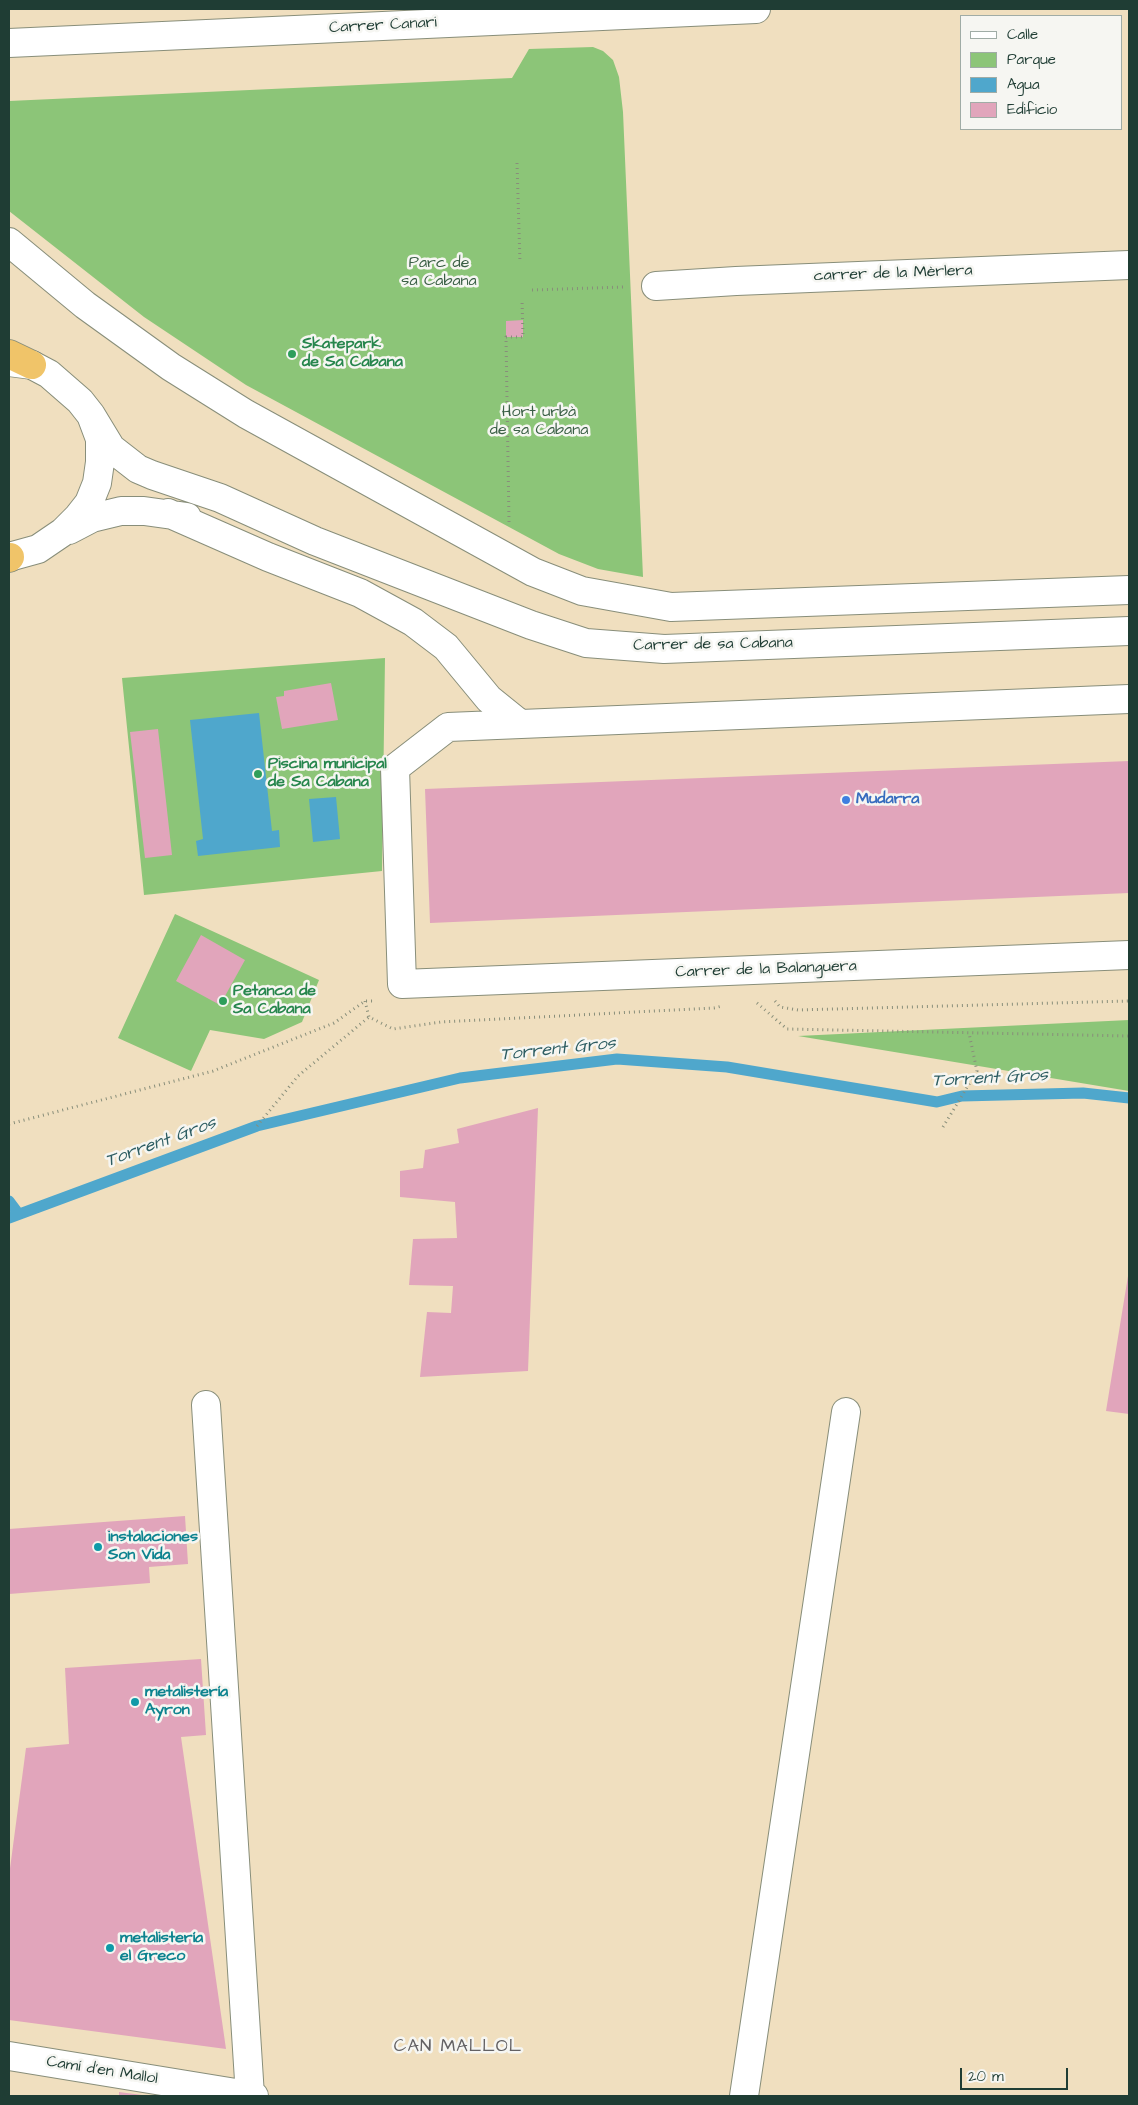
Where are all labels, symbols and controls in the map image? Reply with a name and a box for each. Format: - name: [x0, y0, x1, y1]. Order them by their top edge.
- street label: Carrer Canari: [329, 14, 437, 38]
- legend: [960, 15, 1123, 130]
- text: Calle: [1007, 24, 1038, 45]
- text: Parque: [1007, 49, 1056, 70]
- text: Agua: [1007, 74, 1040, 95]
- text: Edificio: [1007, 99, 1057, 120]
- park label: Parc de sa Cabana: [401, 254, 477, 292]
- street label: carrer de la Mèrlera: [813, 262, 973, 286]
- place label: Skatepark de Sa Cabana: [302, 335, 403, 373]
- marker: Skatepark de Sa Cabana: [286, 348, 298, 360]
- park label: Hort urbà de sa Cabana: [490, 403, 588, 441]
- street label: Carrer de sa Cabana: [633, 634, 793, 656]
- place label: Piscina municipal de Sa Cabana: [268, 755, 387, 793]
- marker: Piscina municipal de Sa Cabana: [252, 768, 264, 780]
- place label: Mudarra: [856, 790, 919, 810]
- marker: Mudarra: [840, 794, 852, 806]
- street label: Carrer de la Balanguera: [675, 957, 857, 983]
- place label: Petanca de Sa Cabana: [233, 982, 316, 1020]
- marker: Petanca de Sa Cabana: [217, 995, 229, 1007]
- water label: Torrent Gros: [499, 1033, 617, 1067]
- water label: Torrent Gros: [932, 1065, 1048, 1093]
- water label: Torrent Gros: [103, 1113, 219, 1173]
- place label: instalaciones Son Vida: [108, 1528, 198, 1566]
- marker: instalaciones Son Vida: [92, 1541, 104, 1553]
- place label: metalistería Ayron: [145, 1683, 228, 1721]
- marker: metalistería Ayron: [129, 1696, 141, 1708]
- place label: metalistería el Greco: [120, 1929, 203, 1967]
- marker: metalistería el Greco: [104, 1942, 116, 1954]
- district label: CAN MALLOL: [392, 2036, 524, 2058]
- street label: Camí d'en Mallol: [45, 2053, 159, 2089]
- scale bar: [963, 2058, 1070, 2090]
- text: 20 m: [968, 2066, 1004, 2087]

